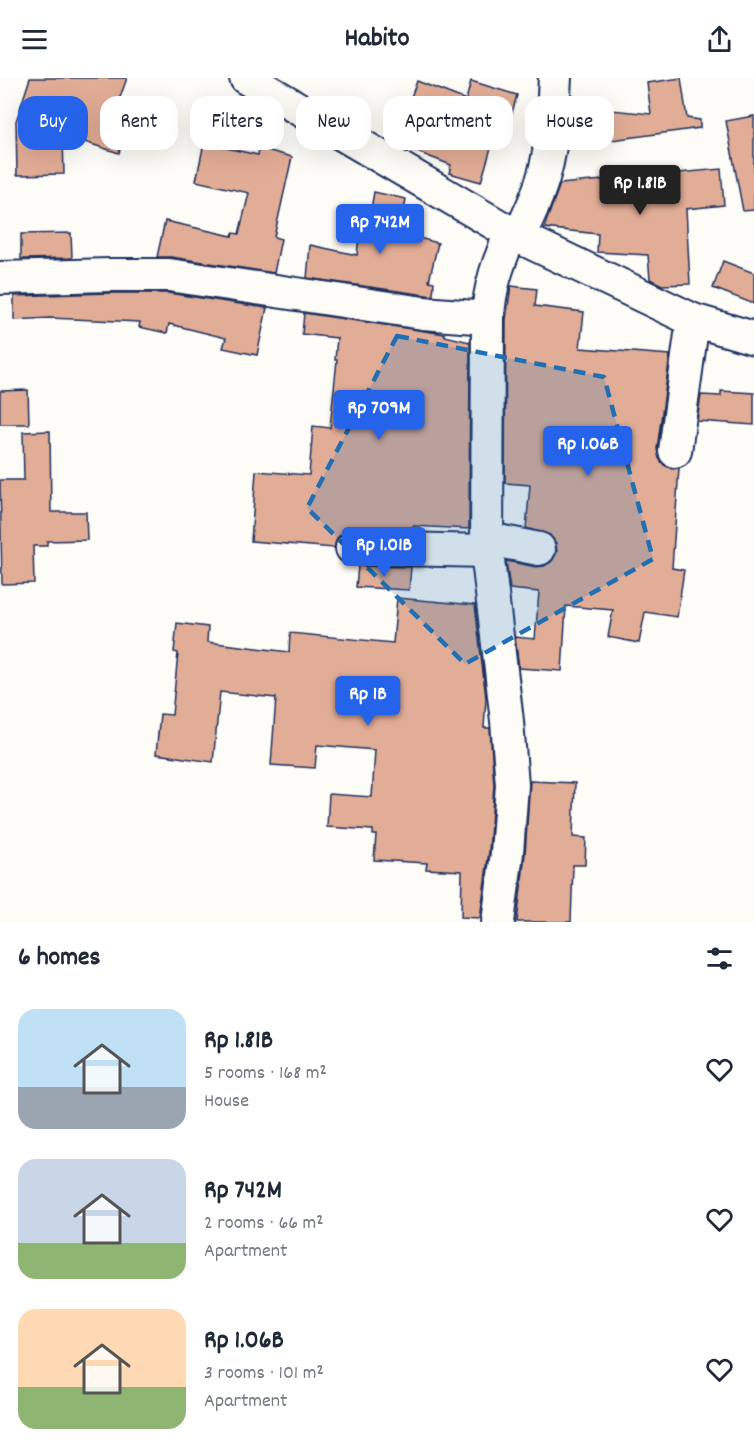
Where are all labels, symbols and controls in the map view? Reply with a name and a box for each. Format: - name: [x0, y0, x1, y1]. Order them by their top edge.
- text: Habito: [344, 20, 410, 59]
- icon: menu: [18, 23, 51, 56]
- icon: share: [703, 23, 736, 56]
- chip: Buy: [18, 96, 88, 150]
- chip: Rent: [100, 96, 178, 150]
- chip: Filters: [190, 96, 284, 150]
- chip: New: [296, 96, 371, 150]
- chip: Apartment: [383, 96, 513, 150]
- chip: House: [525, 96, 614, 150]
- pin: Rp 1.81B: [578, 165, 702, 216]
- text: Rp 1.81B: [613, 170, 667, 198]
- pin: Rp 742M: [325, 204, 435, 255]
- text: Rp 742M: [350, 209, 410, 237]
- pin: Rp 709M: [324, 390, 434, 441]
- text: Rp 709M: [348, 395, 410, 423]
- pin: Rp 1.06B: [526, 426, 650, 477]
- text: Rp 1.06B: [557, 431, 619, 459]
- pin: Rp 1.01B: [322, 527, 446, 578]
- text: Rp 1.01B: [356, 532, 412, 560]
- pin: Rp 1B: [326, 676, 410, 727]
- text: Rp 1B: [349, 681, 387, 709]
- text: 6 homes: [18, 940, 100, 977]
- icon: filters: [703, 942, 736, 975]
- text: Rp 1.81B: [204, 1023, 273, 1060]
- icon: home: [66, 1033, 138, 1105]
- icon: heart: [703, 1053, 736, 1086]
- text: 5 rooms · 168 m²: [204, 1060, 327, 1088]
- text: House: [204, 1088, 249, 1116]
- text: Rp 742M: [204, 1173, 282, 1210]
- icon: home: [66, 1183, 138, 1255]
- icon: heart: [703, 1203, 736, 1236]
- text: 2 rooms · 66 m²: [204, 1210, 324, 1238]
- text: Apartment: [204, 1238, 287, 1266]
- text: Rp 1.06B: [204, 1323, 284, 1360]
- icon: home: [66, 1333, 138, 1405]
- icon: heart: [703, 1353, 736, 1386]
- text: 3 rooms · 101 m²: [204, 1360, 324, 1388]
- text: Apartment: [204, 1388, 287, 1416]

